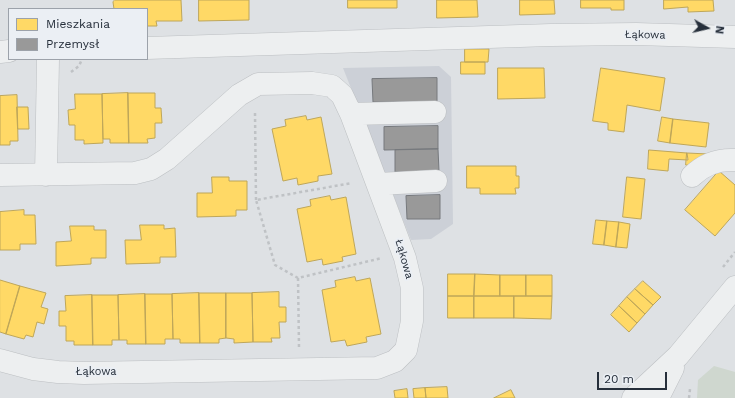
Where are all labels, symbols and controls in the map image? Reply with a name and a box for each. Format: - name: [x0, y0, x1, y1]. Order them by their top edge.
- legend: [8, 8, 148, 60]
- north arrow: [687, 8, 727, 48]
- text: Mieszkania: [46, 17, 110, 31]
- text: N: [712, 25, 726, 35]
- street label: Łąkowa: [624, 28, 666, 42]
- text: Przemysł: [46, 37, 100, 51]
- street label: Łąkowa: [392, 238, 416, 280]
- scale bar: [599, 364, 669, 390]
- street label: Łąkowa: [76, 365, 116, 379]
- text: 20 m: [604, 372, 634, 386]

